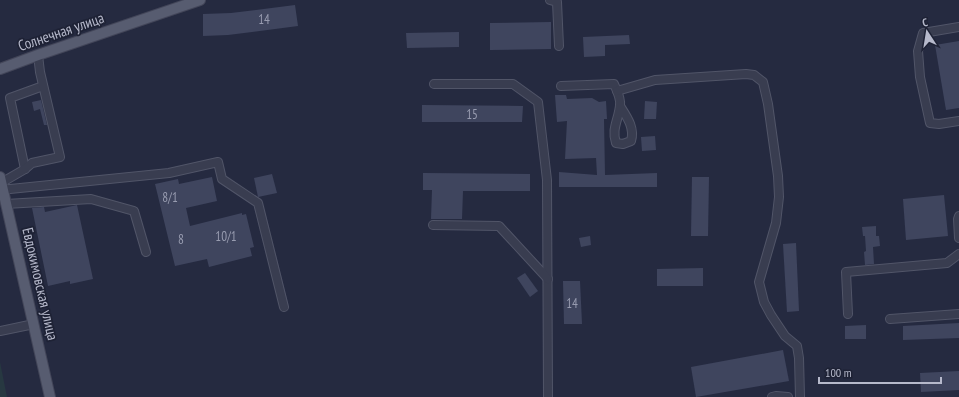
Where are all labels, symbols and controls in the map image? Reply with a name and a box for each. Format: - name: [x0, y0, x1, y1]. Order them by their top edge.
- street label: Солнечная улица: [15, 8, 106, 55]
- house number: 14: [258, 11, 270, 28]
- north arrow: [907, 12, 947, 52]
- text: С: [921, 15, 929, 30]
- house number: 15: [466, 106, 478, 123]
- house number: 8/1: [162, 189, 178, 206]
- street label: Евдокимовская улица: [18, 226, 63, 342]
- house number: 10/1: [215, 228, 237, 245]
- house number: 8: [178, 231, 184, 248]
- house number: 14: [566, 295, 578, 312]
- scale bar: [819, 359, 941, 385]
- text: 100 m: [825, 365, 852, 380]

